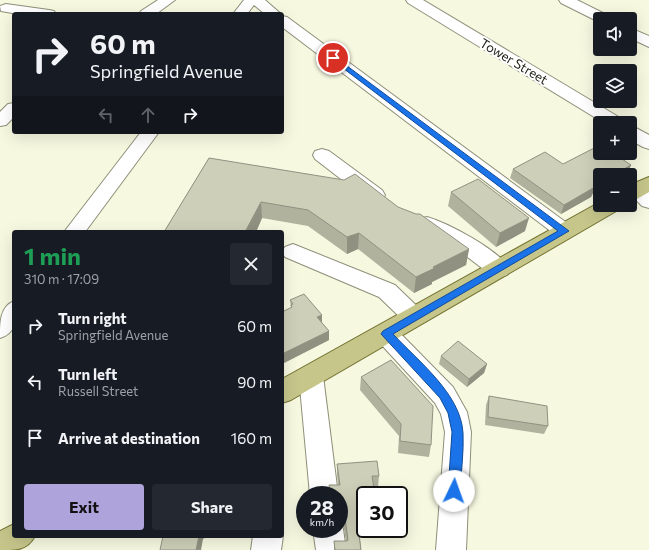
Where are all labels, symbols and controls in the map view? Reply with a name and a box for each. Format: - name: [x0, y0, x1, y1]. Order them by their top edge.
- map controls: [593, 12, 637, 212]
- button: sound: [593, 12, 637, 56]
- text: 60 m: [90, 26, 156, 60]
- icon: right: [24, 28, 76, 80]
- street label: Tower Street: [477, 34, 551, 88]
- pin: [316, 41, 350, 75]
- icon: arrive: [322, 47, 344, 69]
- text: Springfield Avenue: [90, 60, 243, 82]
- button: layers: [593, 64, 637, 108]
- icon: left: [95, 104, 117, 126]
- icon: ahead: [137, 104, 159, 126]
- icon: right: [179, 104, 201, 126]
- button: +: [593, 116, 637, 160]
- button: −: [593, 168, 637, 212]
- text: 1 min: [24, 241, 81, 270]
- button: close: [230, 243, 272, 285]
- text: 310 m · 17:09: [24, 271, 99, 287]
- text: Turn right: [58, 309, 127, 327]
- icon: right: [24, 315, 46, 337]
- text: 60 m: [237, 317, 272, 335]
- text: Springfield Avenue: [58, 327, 168, 343]
- text: Turn left: [58, 365, 117, 383]
- icon: left: [24, 371, 46, 393]
- text: 90 m: [237, 373, 272, 391]
- text: Russell Street: [58, 383, 138, 399]
- icon: arrive: [24, 427, 46, 449]
- text: Arrive at destination: [58, 429, 200, 447]
- text: 160 m: [231, 429, 272, 447]
- position arrow: [433, 470, 475, 512]
- button: Exit: [24, 484, 144, 530]
- button: Share: [152, 484, 272, 530]
- speed limit sign: 30: [356, 486, 408, 538]
- text: 28: [310, 495, 334, 519]
- text: km/h: [310, 516, 334, 528]

